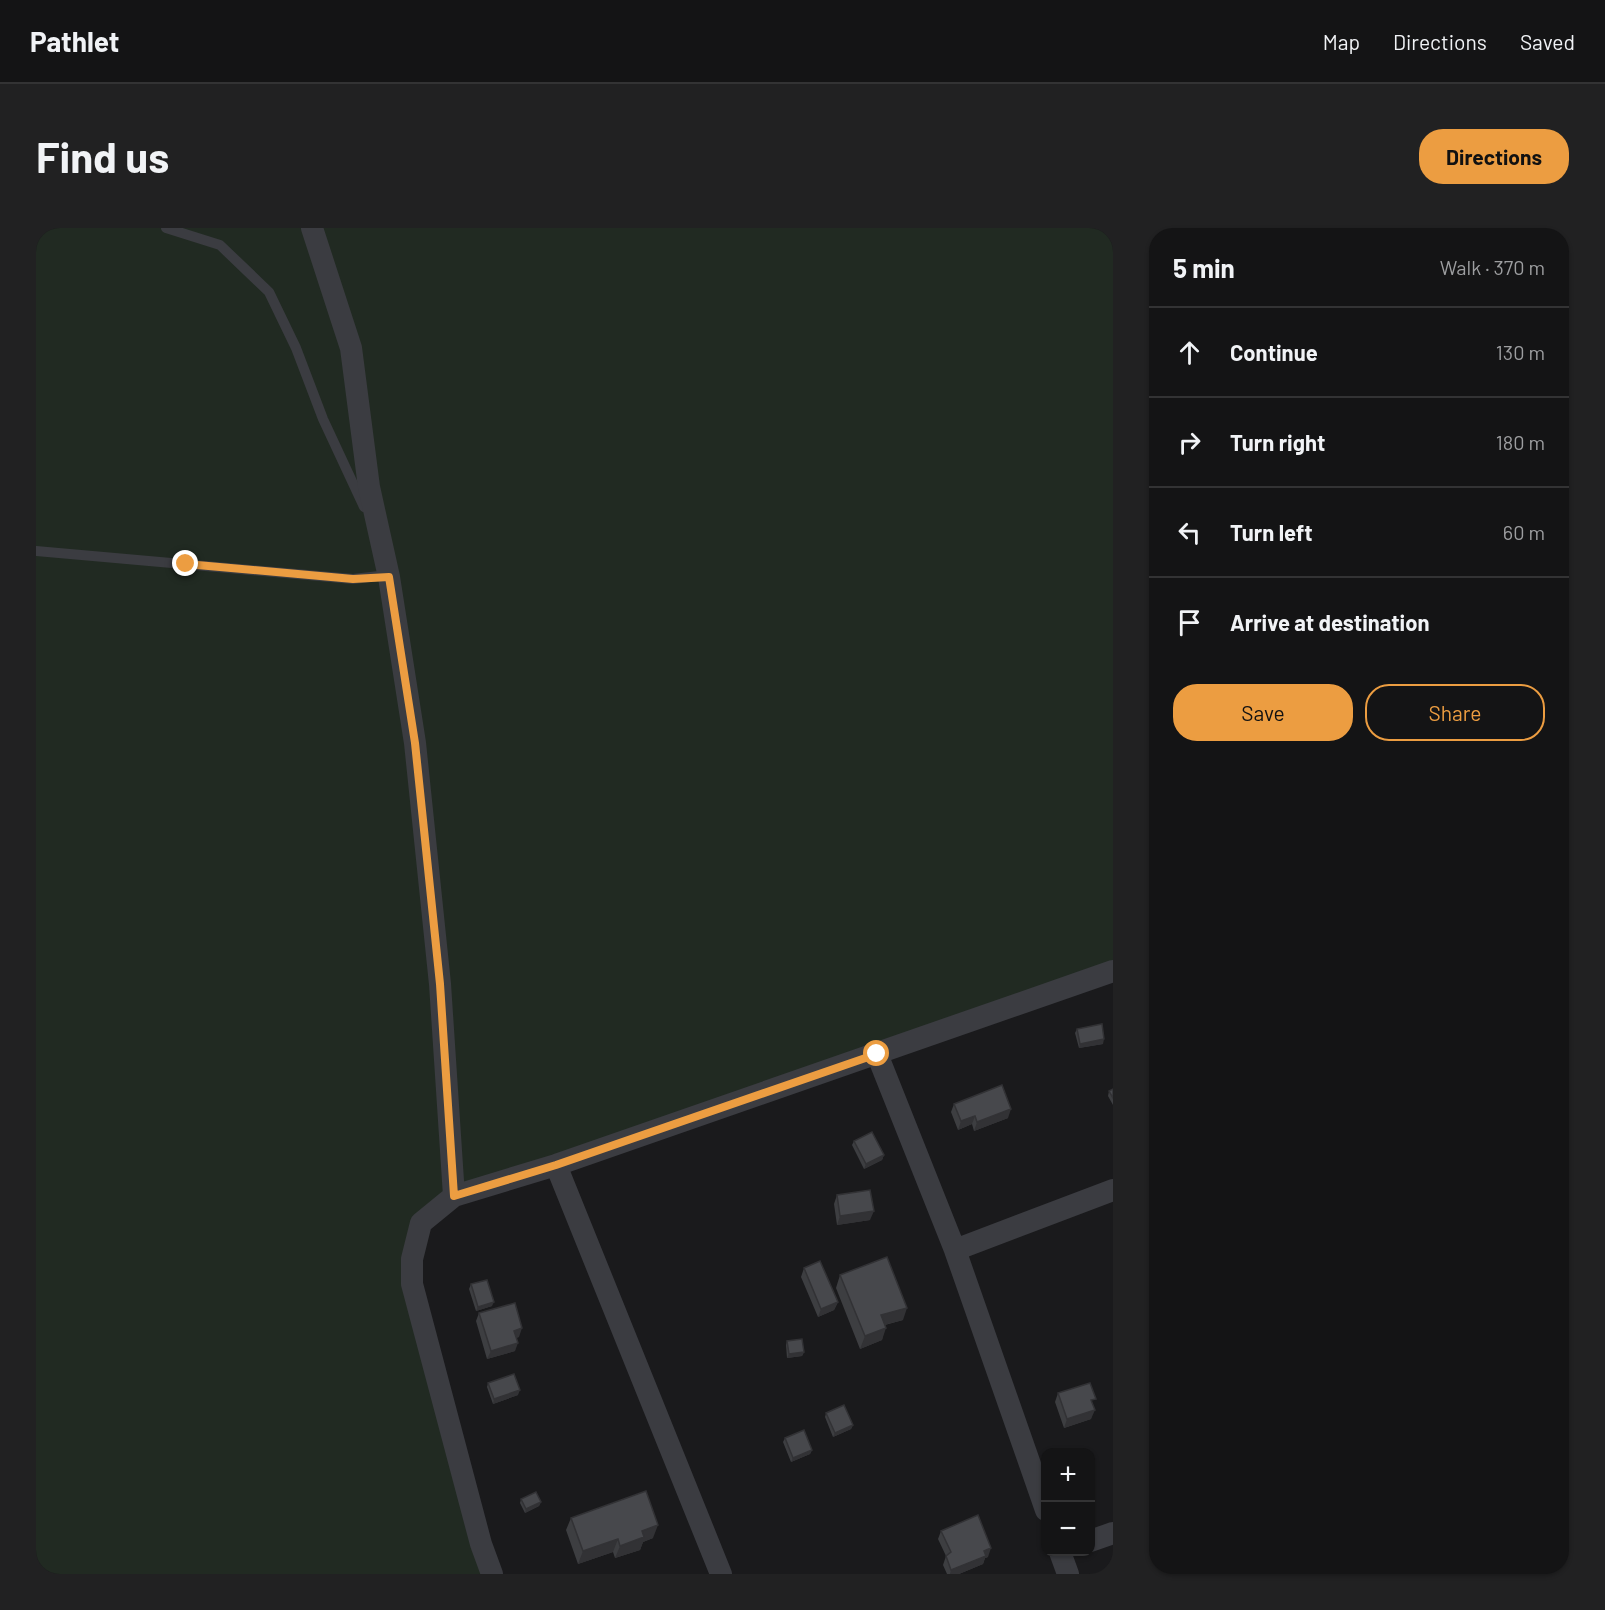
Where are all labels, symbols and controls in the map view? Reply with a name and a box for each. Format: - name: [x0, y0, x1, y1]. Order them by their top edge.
- text: Pathlet: [30, 24, 119, 58]
- text: Map: [1323, 29, 1360, 54]
- text: Directions: [1393, 29, 1487, 54]
- text: Saved: [1520, 29, 1575, 54]
- button: Directions: [1419, 129, 1569, 184]
- text: Find us: [36, 131, 169, 181]
- text: 5 min: [1173, 252, 1235, 283]
- text: Walk · 370 m: [1440, 255, 1545, 279]
- icon: ahead: [1173, 336, 1206, 369]
- text: Continue: [1230, 339, 1318, 365]
- text: 130 m: [1496, 340, 1545, 364]
- icon: right: [1173, 426, 1206, 459]
- text: Turn right: [1230, 429, 1325, 455]
- text: 180 m: [1496, 430, 1545, 454]
- icon: left: [1173, 516, 1206, 549]
- text: Turn left: [1230, 519, 1313, 545]
- text: 60 m: [1503, 520, 1545, 544]
- route end: [172, 550, 198, 576]
- icon: arrive: [1173, 606, 1206, 639]
- text: Arrive at destination: [1230, 609, 1429, 635]
- button: Save: [1173, 684, 1353, 741]
- button: Share: [1365, 684, 1545, 741]
- route start: [863, 1040, 889, 1066]
- map controls: [1041, 1448, 1095, 1556]
- button: +: [1041, 1448, 1095, 1502]
- button: −: [1041, 1502, 1095, 1556]

